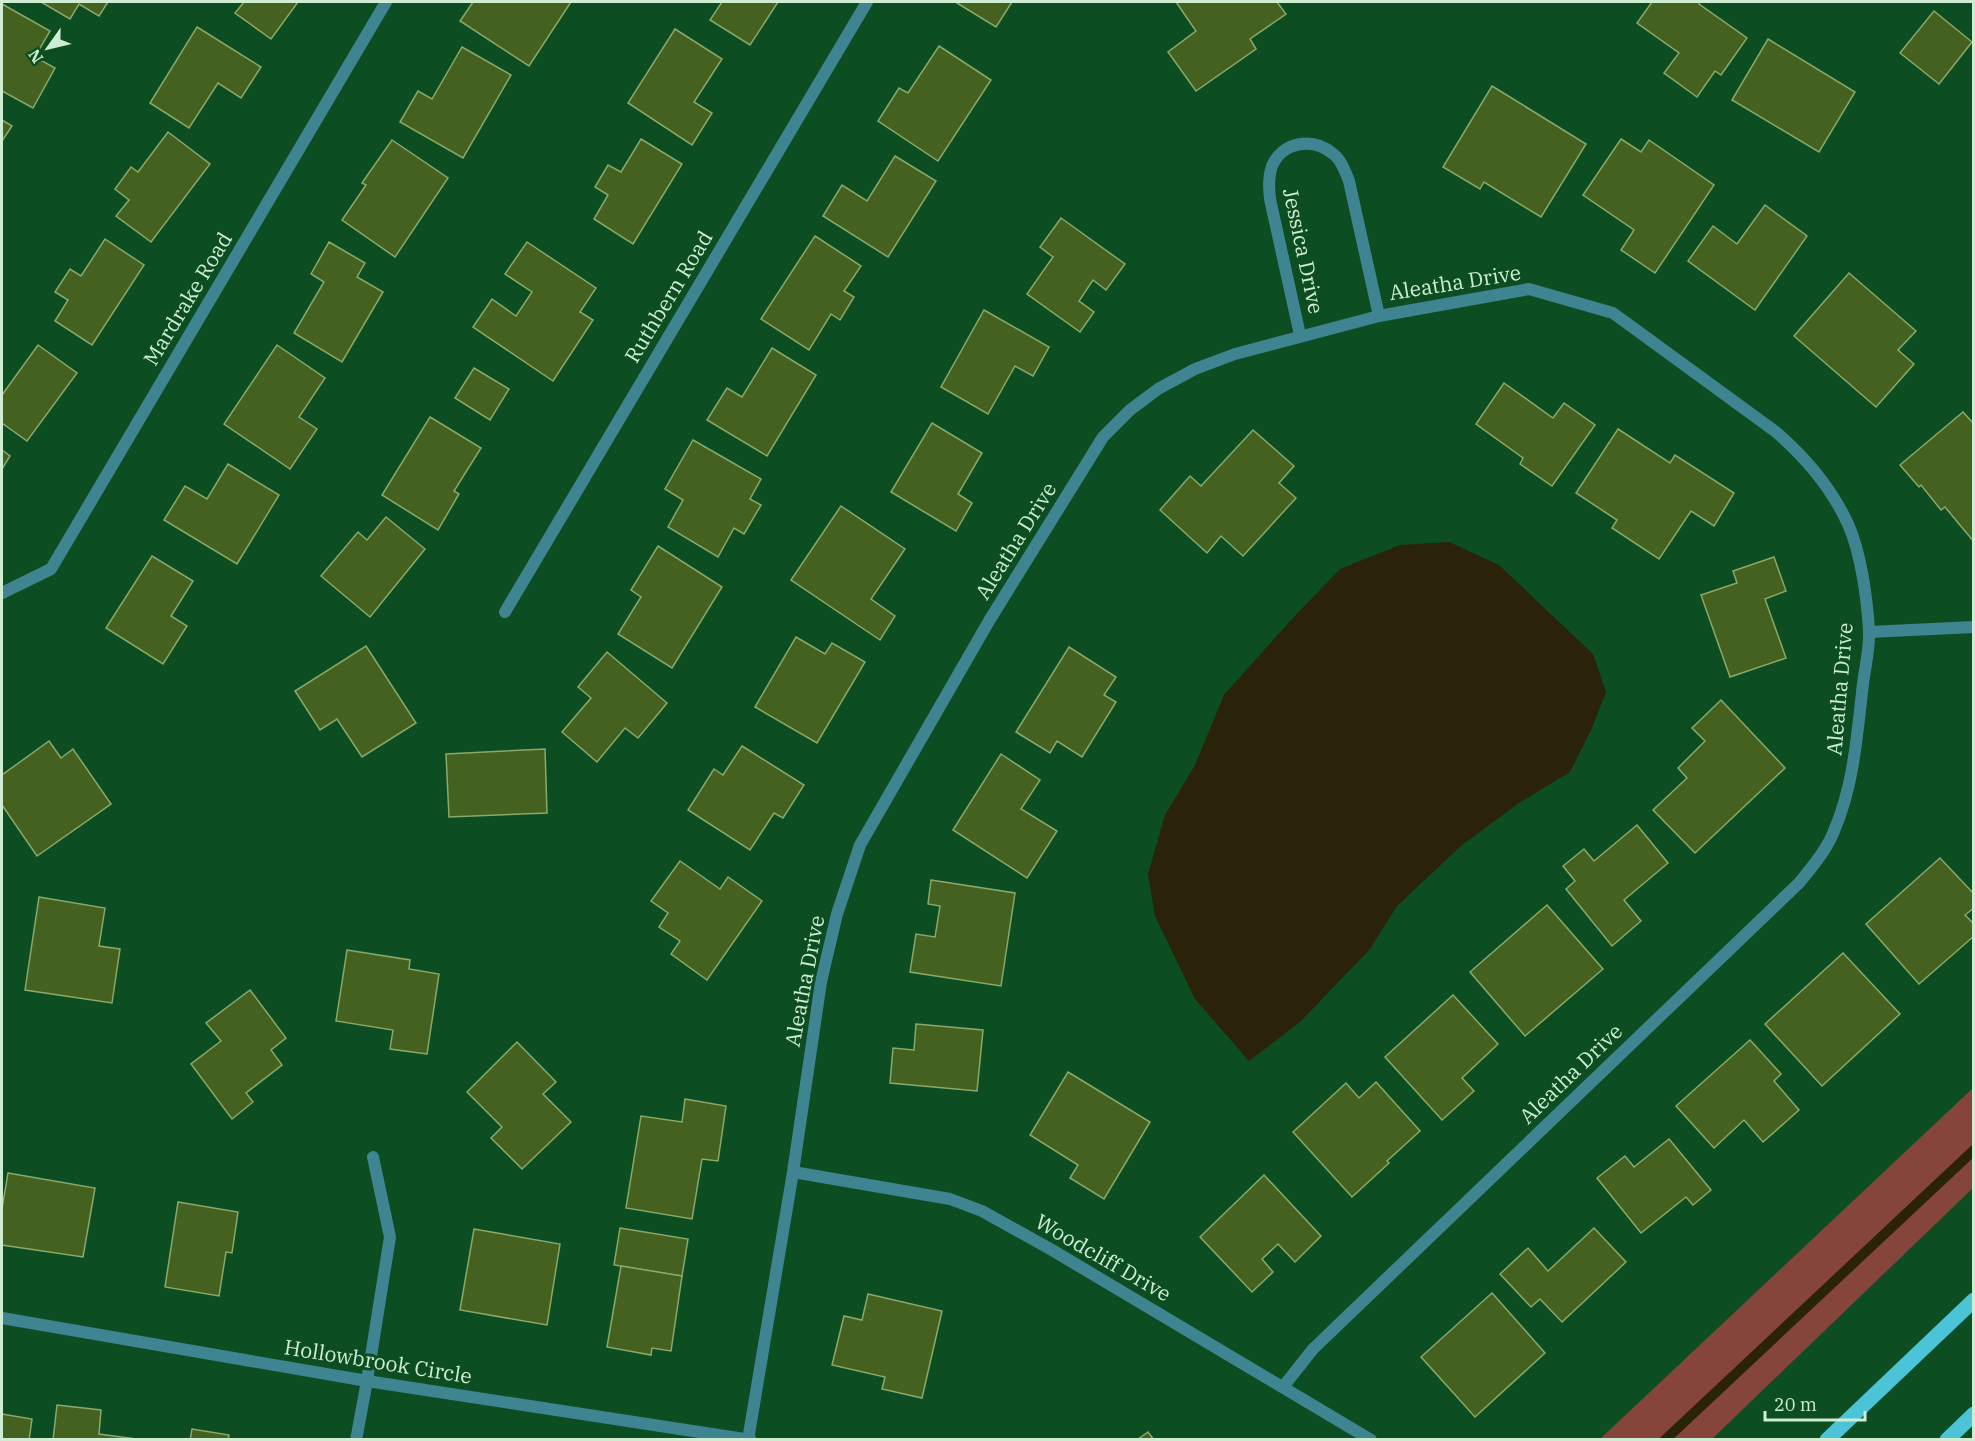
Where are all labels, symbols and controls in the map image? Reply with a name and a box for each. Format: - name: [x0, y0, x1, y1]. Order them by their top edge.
- north arrow: [18, 18, 78, 78]
- text: N: [24, 46, 47, 67]
- street label: Jessica Drive: [1277, 185, 1331, 316]
- street label: Ruthbern Road: [618, 225, 719, 368]
- street label: Mardrake Road: [136, 226, 238, 370]
- street label: Aleatha Drive: [1387, 258, 1523, 306]
- street label: Aleatha Drive: [968, 477, 1062, 604]
- street label: Aleatha Drive: [1819, 621, 1859, 756]
- street label: Aleatha Drive: [778, 913, 830, 1049]
- street label: Aleatha Drive: [1513, 1017, 1628, 1130]
- street label: Woodcliff Drive: [1031, 1207, 1176, 1307]
- street label: Hollowbrook Circle: [282, 1332, 474, 1390]
- scale bar: [1765, 1384, 1866, 1422]
- text: 20 m: [1774, 1393, 1817, 1416]

